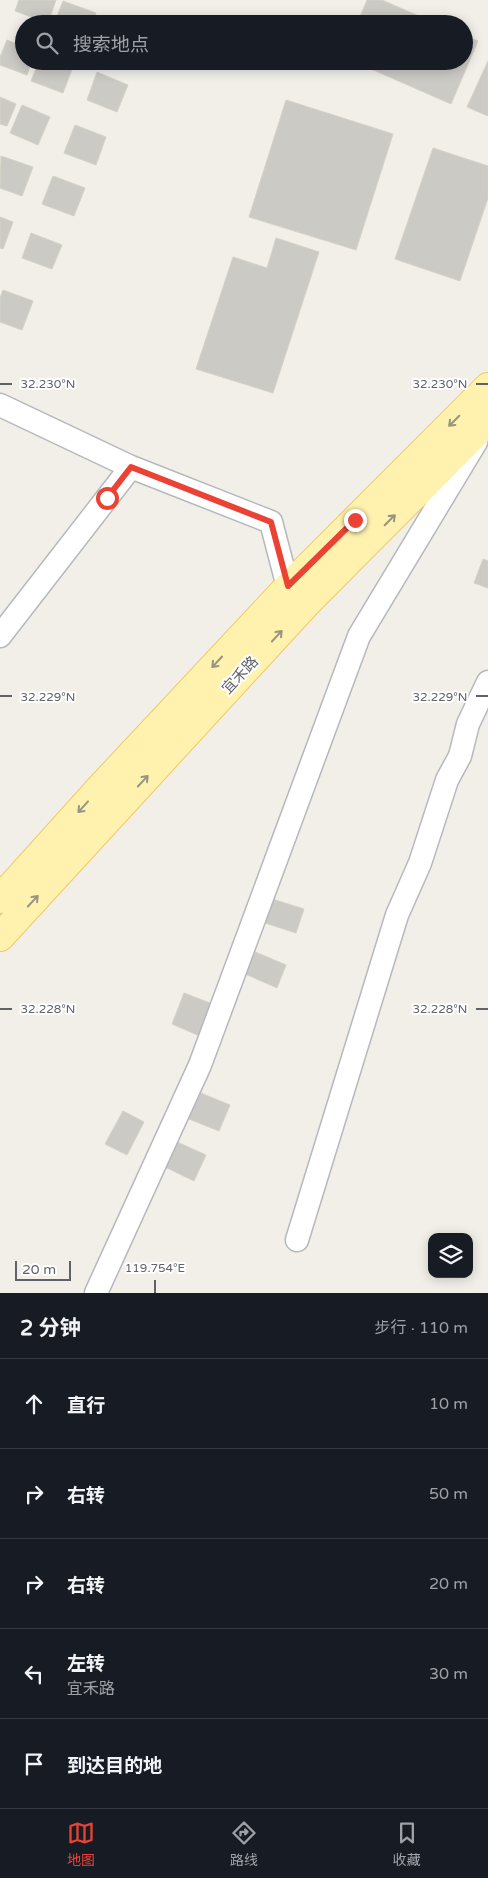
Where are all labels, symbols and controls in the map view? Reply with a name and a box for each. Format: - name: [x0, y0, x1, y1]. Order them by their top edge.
- search box: [15, 15, 473, 70]
- icon: search: [33, 29, 61, 57]
- text: 搜索地点: [73, 34, 149, 56]
- text: 32.230°N: [21, 377, 75, 391]
- text: 32.230°N: [413, 377, 467, 391]
- one-way arrow: [448, 415, 460, 427]
- route start: [96, 487, 119, 510]
- route end: [344, 509, 367, 532]
- one-way arrow: [384, 513, 396, 526]
- one-way arrow: [271, 630, 283, 643]
- street label: 宜禾路: [218, 652, 262, 698]
- one-way arrow: [211, 656, 223, 669]
- text: 32.229°N: [21, 690, 75, 704]
- text: 32.229°N: [413, 690, 467, 704]
- one-way arrow: [137, 775, 149, 788]
- one-way arrow: [77, 800, 88, 813]
- one-way arrow: [27, 895, 39, 907]
- text: 32.228°N: [21, 1002, 75, 1016]
- text: 32.228°N: [413, 1002, 467, 1016]
- map controls: [428, 1233, 473, 1278]
- button: layers: [428, 1233, 473, 1278]
- scale bar: [15, 1258, 71, 1281]
- text: 20 m: [22, 1261, 56, 1278]
- text: 119.754°E: [125, 1261, 186, 1275]
- text: 2 分钟: [20, 1316, 81, 1341]
- text: 步行 · 110 m: [375, 1318, 468, 1338]
- icon: ahead: [20, 1390, 48, 1418]
- text: 10 m: [429, 1394, 468, 1414]
- text: 直行: [67, 1395, 105, 1417]
- icon: right: [20, 1480, 48, 1508]
- text: 50 m: [429, 1484, 468, 1504]
- text: 右转: [67, 1485, 105, 1507]
- icon: right: [20, 1570, 48, 1598]
- text: 20 m: [429, 1574, 468, 1594]
- text: 右转: [67, 1575, 105, 1597]
- text: 左转: [67, 1653, 105, 1675]
- icon: left: [20, 1660, 48, 1688]
- text: 30 m: [429, 1664, 468, 1684]
- text: 宜禾路: [67, 1679, 115, 1699]
- icon: arrive: [20, 1750, 48, 1778]
- text: 到达目的地: [67, 1755, 162, 1777]
- tab: 地图: [67, 1819, 95, 1869]
- tab: 路线: [230, 1819, 258, 1869]
- tab: 收藏: [393, 1819, 421, 1869]

